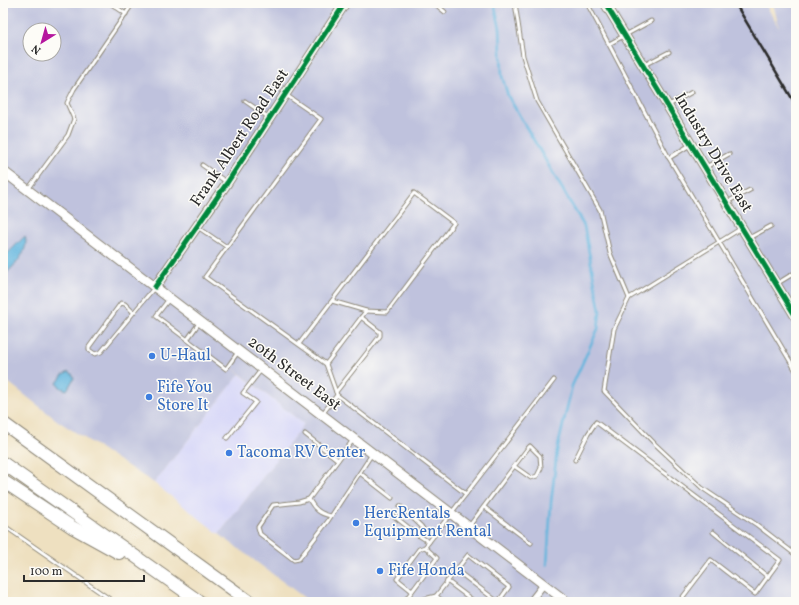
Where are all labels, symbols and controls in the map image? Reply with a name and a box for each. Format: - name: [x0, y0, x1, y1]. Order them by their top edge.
- north arrow: [22, 22, 62, 62]
- text: N: [29, 40, 45, 57]
- street label: Frank Albert Road East: [186, 64, 295, 211]
- street label: Industry Drive East: [669, 89, 758, 217]
- street label: 20th Street East: [243, 332, 345, 417]
- place label: U-Haul: [160, 345, 211, 367]
- marker: U-Haul: [147, 351, 157, 361]
- place label: Fife You Store It: [157, 377, 212, 417]
- marker: Fife You Store It: [144, 392, 154, 402]
- place label: Tacoma RV Center: [237, 442, 366, 464]
- marker: Tacoma RV Center: [224, 448, 234, 458]
- place label: HercRentals Equipment Rental: [364, 503, 492, 543]
- marker: HercRentals Equipment Rental: [351, 518, 361, 528]
- scale bar: [24, 557, 144, 583]
- place label: Fife Honda: [388, 560, 465, 582]
- text: 100 m: [30, 564, 63, 580]
- marker: Fife Honda: [375, 566, 385, 576]

